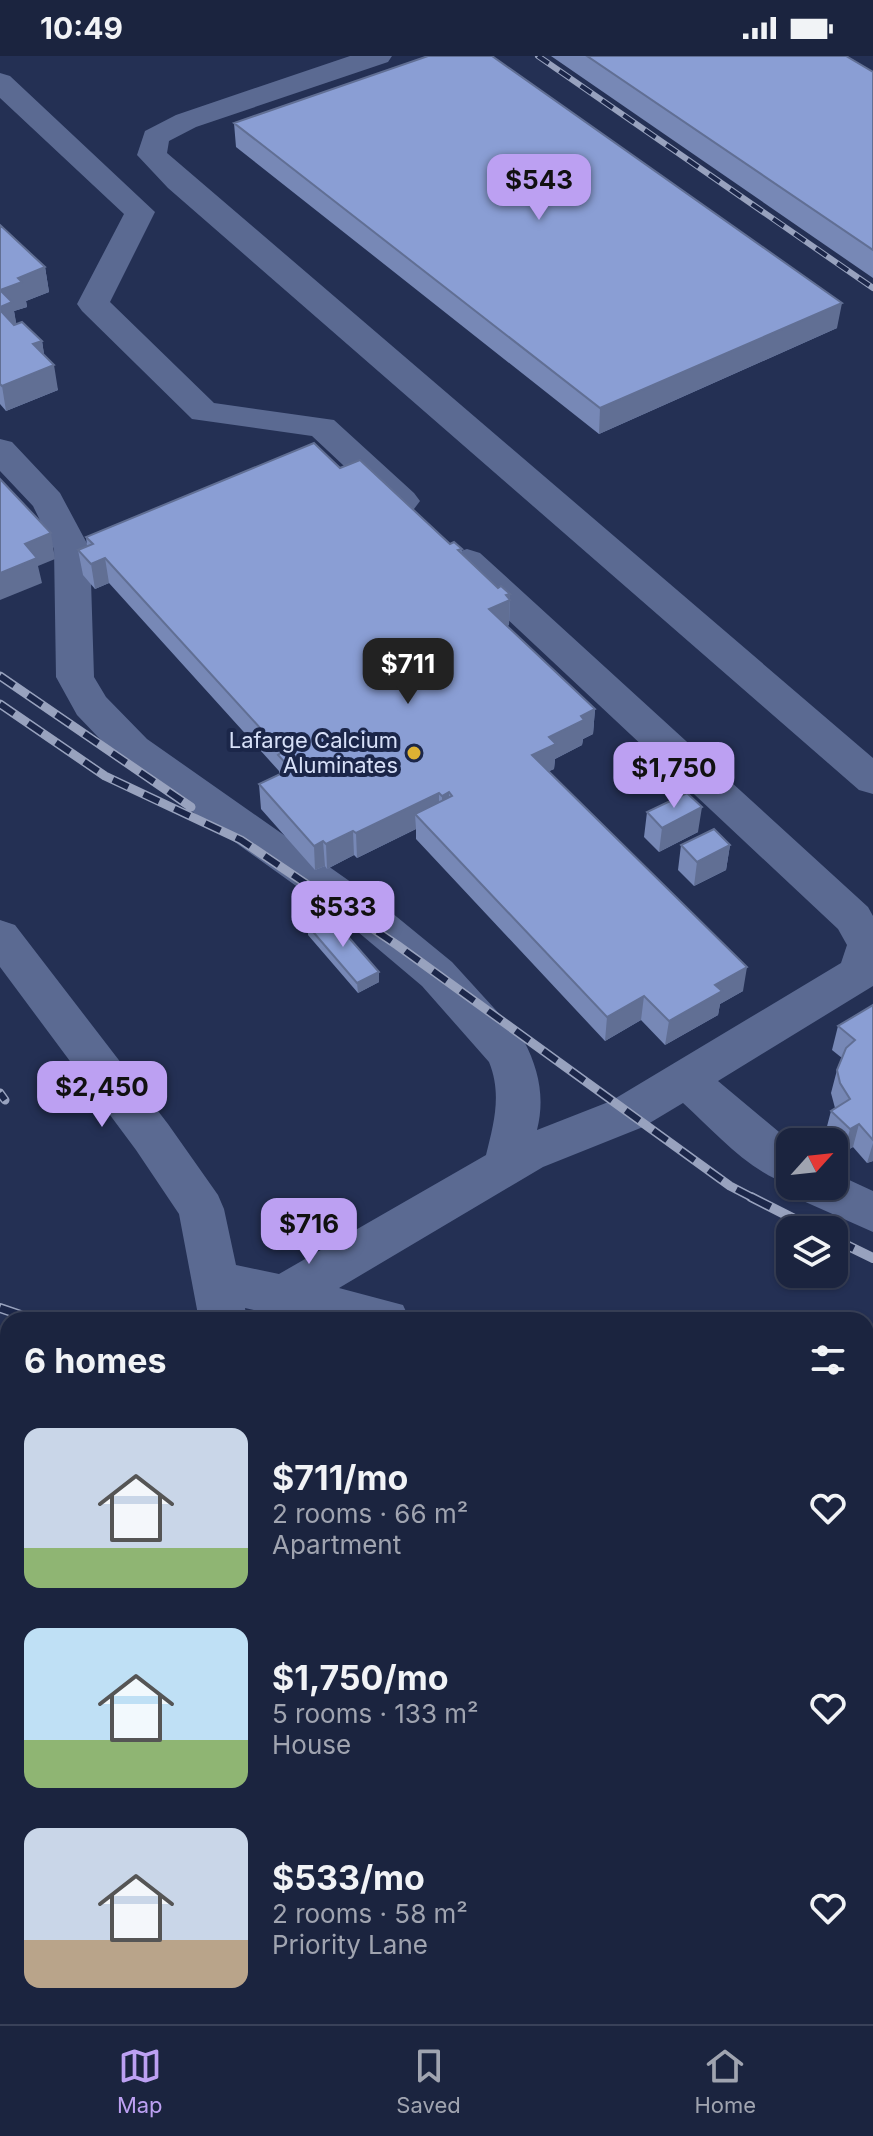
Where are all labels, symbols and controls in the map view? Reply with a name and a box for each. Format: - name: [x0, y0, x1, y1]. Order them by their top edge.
- text: 10:49: [40, 10, 123, 46]
- pin: $543: [492, 154, 586, 222]
- text: $543: [505, 164, 573, 195]
- pin: $711: [361, 638, 455, 706]
- text: $711: [381, 648, 435, 679]
- place label: Lafarge Calcium Aluminates: [229, 727, 398, 778]
- pin: $1,750: [609, 742, 739, 810]
- marker: Lafarge Calcium Aluminates: [405, 744, 423, 762]
- text: $1,750: [631, 752, 717, 783]
- pin: $533: [296, 881, 390, 949]
- text: $533: [309, 891, 377, 922]
- pin: $2,450: [37, 1061, 167, 1129]
- text: $2,450: [55, 1071, 149, 1102]
- north arrow: [776, 1128, 848, 1200]
- map controls: [776, 1128, 848, 1288]
- pin: $716: [262, 1198, 356, 1266]
- text: $716: [279, 1208, 339, 1239]
- button: layers: [776, 1216, 848, 1288]
- icon: filters: [806, 1338, 850, 1382]
- text: 6 homes: [24, 1340, 166, 1381]
- text: $711/mo: [272, 1457, 408, 1498]
- icon: home: [88, 1460, 184, 1556]
- icon: heart: [806, 1486, 850, 1530]
- text: 2 rooms · 66 m²: [272, 1498, 468, 1529]
- text: Apartment: [272, 1529, 401, 1560]
- text: $1,750/mo: [272, 1657, 449, 1698]
- icon: home: [88, 1660, 184, 1756]
- icon: heart: [806, 1686, 850, 1730]
- text: 5 rooms · 133 m²: [272, 1698, 479, 1729]
- text: House: [272, 1729, 351, 1760]
- text: $533/mo: [272, 1857, 425, 1898]
- icon: home: [88, 1860, 184, 1956]
- icon: heart: [806, 1886, 850, 1930]
- text: 2 rooms · 58 m²: [272, 1898, 468, 1929]
- text: Priority Lane: [272, 1929, 428, 1960]
- tab: Map: [117, 2044, 163, 2118]
- tab: Saved: [396, 2044, 461, 2118]
- tab: Home: [694, 2044, 756, 2118]

